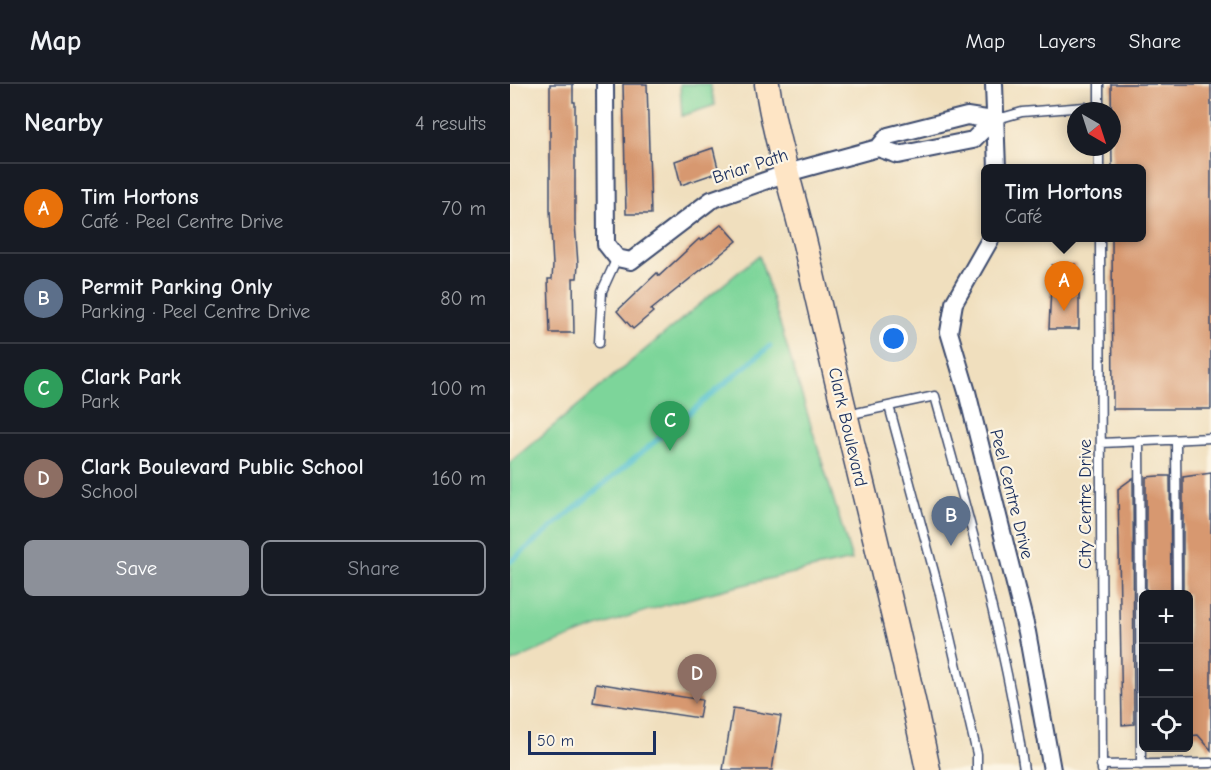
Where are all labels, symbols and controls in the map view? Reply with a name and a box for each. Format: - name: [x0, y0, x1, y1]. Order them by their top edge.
- text: Map: [30, 25, 81, 57]
- text: Map: [966, 29, 1005, 53]
- text: Layers: [1038, 29, 1096, 53]
- text: Share: [1129, 29, 1181, 53]
- north arrow: [1067, 102, 1121, 156]
- text: Nearby: [24, 108, 103, 138]
- text: 4 results: [415, 112, 486, 135]
- street label: Briar Path: [710, 144, 791, 189]
- popup: [981, 164, 1146, 242]
- text: Tim Hortons: [1005, 179, 1122, 205]
- text: Tim Hortons: [81, 184, 199, 210]
- text: A: [38, 197, 49, 220]
- text: 70 m: [441, 197, 486, 220]
- text: Café: [1005, 205, 1042, 228]
- text: Café · Peel Centre Drive: [81, 210, 283, 233]
- pin: A: [1044, 262, 1084, 311]
- text: Permit Parking Only: [81, 274, 272, 300]
- text: B: [37, 287, 50, 310]
- text: 80 m: [440, 287, 486, 310]
- text: Parking · Peel Centre Drive: [81, 300, 310, 323]
- your location: [879, 324, 908, 353]
- text: Clark Park: [81, 364, 181, 390]
- street label: Clark Boulevard: [824, 366, 871, 489]
- text: C: [37, 377, 50, 400]
- text: 100 m: [431, 377, 486, 400]
- text: Park: [81, 390, 119, 413]
- pin: C: [650, 402, 690, 451]
- street label: Peel Centre Drive: [985, 427, 1038, 561]
- street label: City Centre Drive: [1075, 439, 1096, 569]
- text: Clark Boulevard Public School: [81, 454, 364, 480]
- text: D: [37, 467, 50, 490]
- text: 160 m: [432, 467, 486, 490]
- text: School: [81, 480, 138, 503]
- pin: B: [932, 496, 970, 546]
- button: Save: [24, 540, 249, 596]
- button: Share: [261, 540, 486, 596]
- map controls: [1139, 590, 1193, 752]
- button: +: [1139, 590, 1193, 644]
- button: −: [1139, 644, 1193, 698]
- pin: D: [678, 654, 717, 704]
- button: locate: [1139, 698, 1193, 752]
- scale bar: [528, 728, 656, 756]
- text: 50 m: [537, 732, 574, 750]

